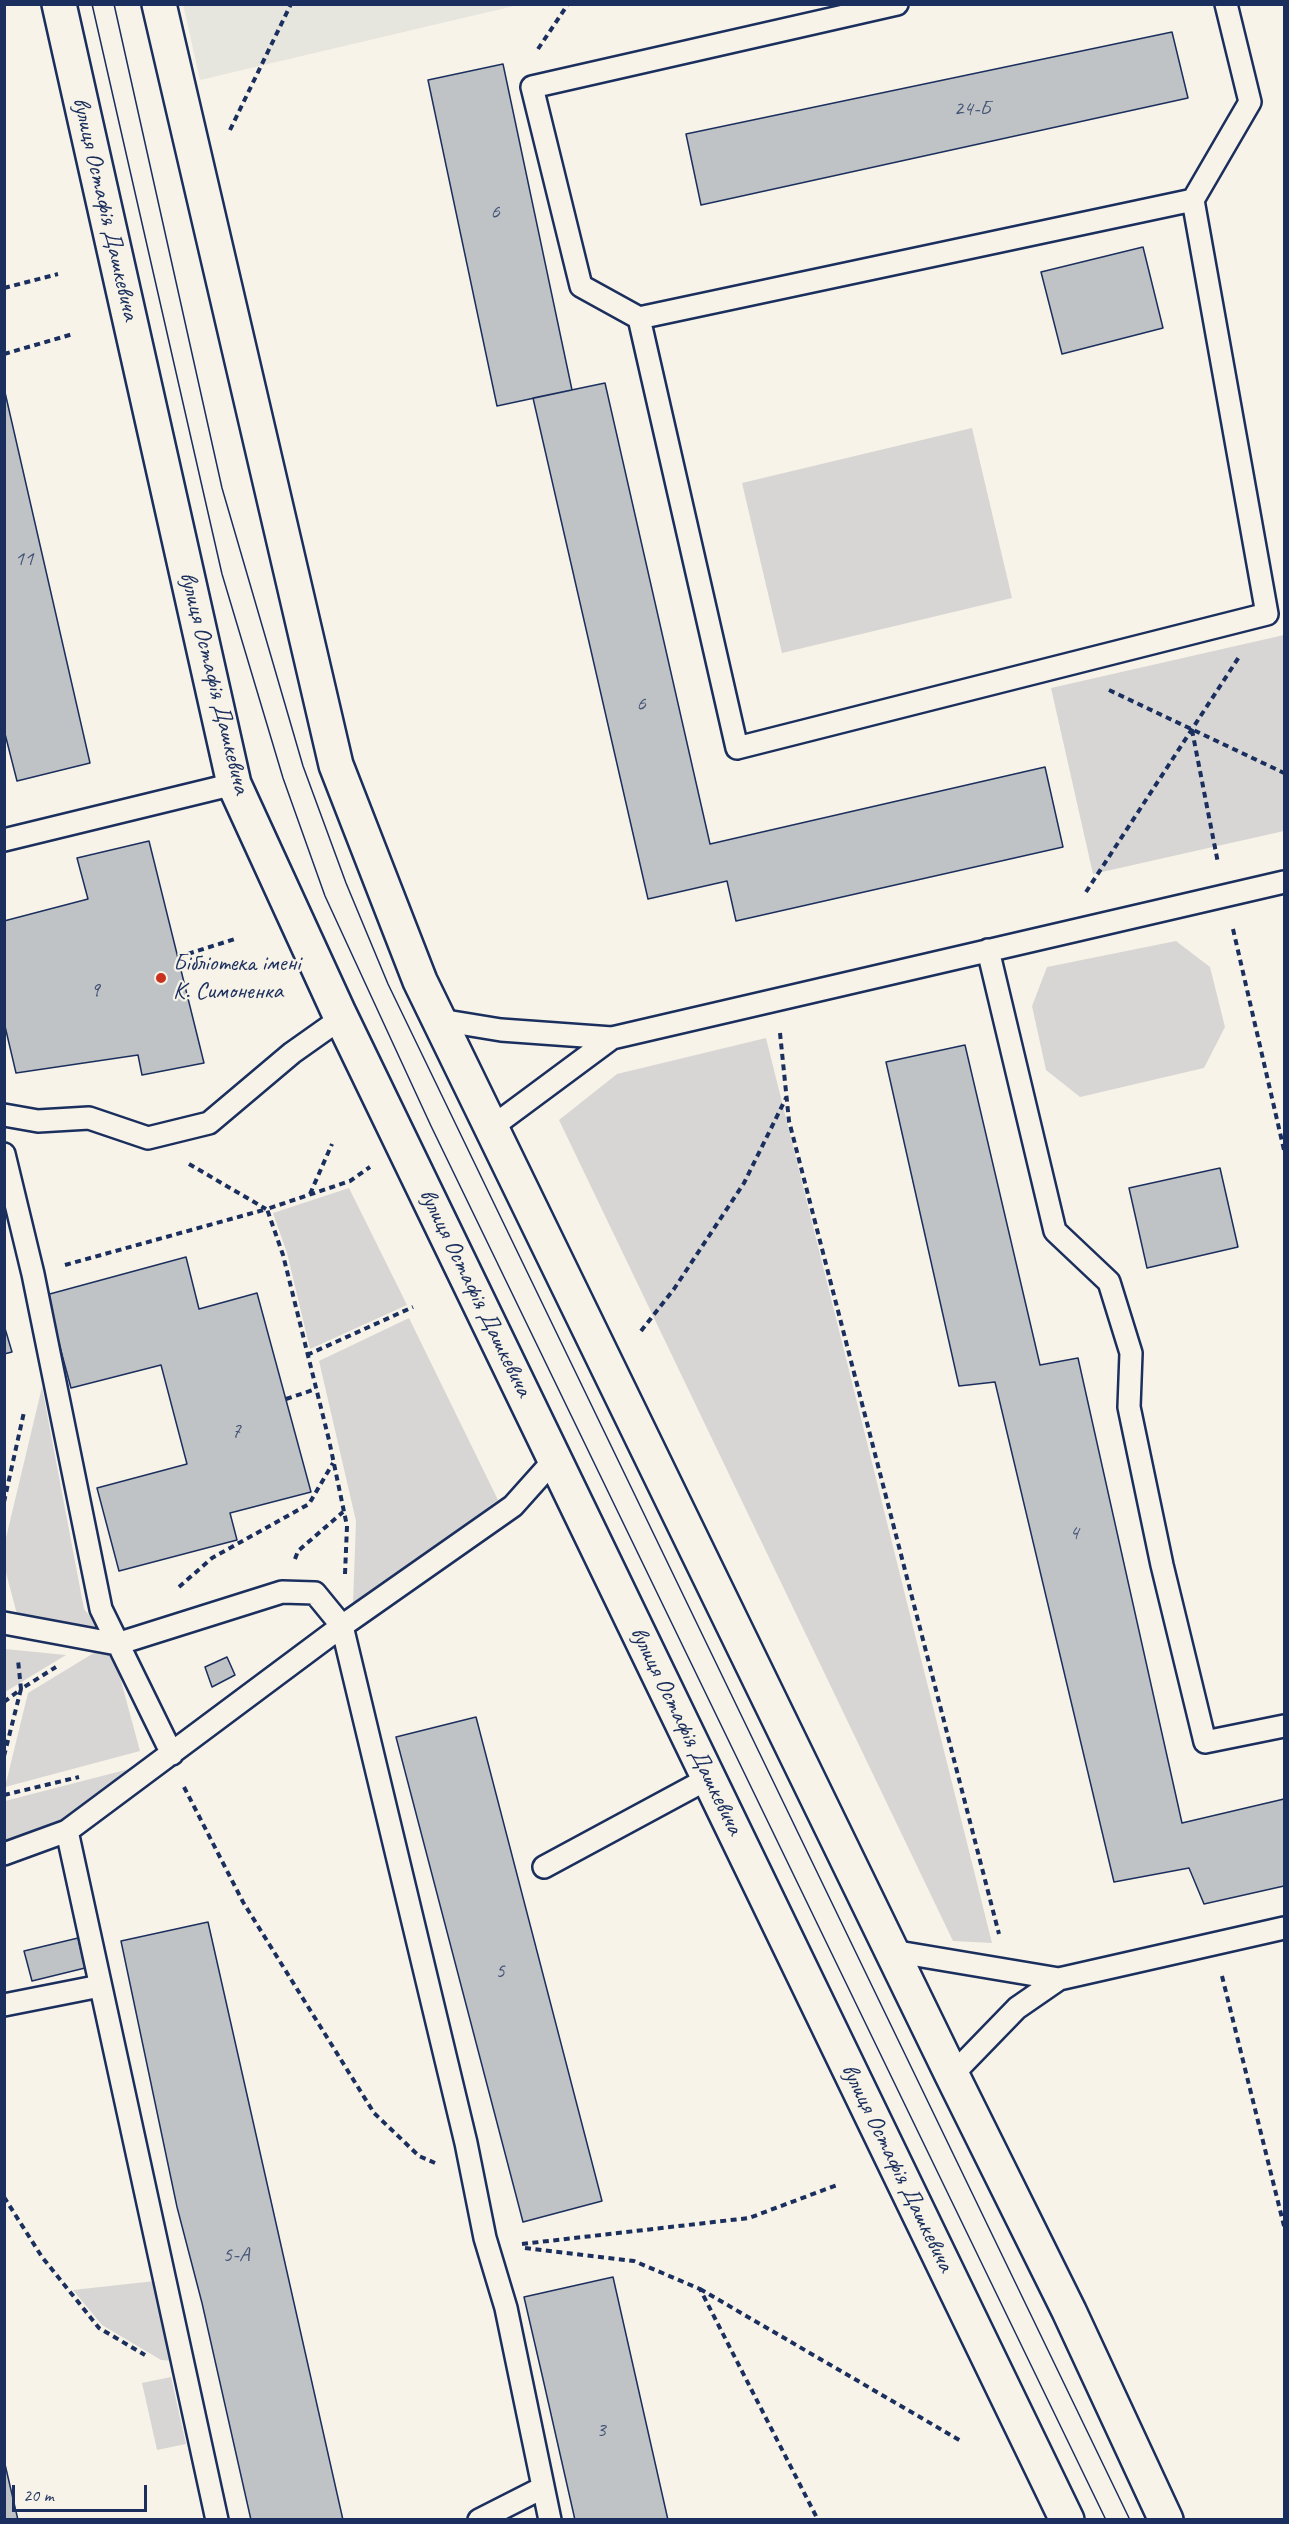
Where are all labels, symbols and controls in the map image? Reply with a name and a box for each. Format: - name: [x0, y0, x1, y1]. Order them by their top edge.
- street label: вулиця Остафія Дашкевича: [65, 95, 145, 323]
- house number: 24-Б: [954, 96, 990, 122]
- house number: 6: [490, 199, 500, 225]
- house number: 11: [15, 546, 33, 572]
- street label: вулиця Остафія Дашкевича: [172, 569, 256, 797]
- house number: 6: [636, 691, 646, 717]
- place label: Бібліотека імені К. Симоненка: [173, 950, 301, 1006]
- marker: Бібліотека імені К. Симоненка: [154, 971, 168, 985]
- house number: 9: [90, 977, 100, 1003]
- street label: вулиця Остафія Дашкевича: [412, 1184, 538, 1402]
- house number: 7: [231, 1418, 241, 1444]
- house number: 4: [1069, 1520, 1079, 1546]
- street label: вулиця Остафія Дашкевича: [623, 1622, 749, 1840]
- house number: 5: [495, 1958, 505, 1984]
- street label: вулиця Остафія Дашкевича: [834, 2059, 960, 2277]
- house number: 5-А: [223, 2242, 249, 2268]
- house number: 3: [596, 2417, 606, 2443]
- scale bar: [15, 2473, 150, 2511]
- text: 20 m: [23, 2484, 54, 2506]

